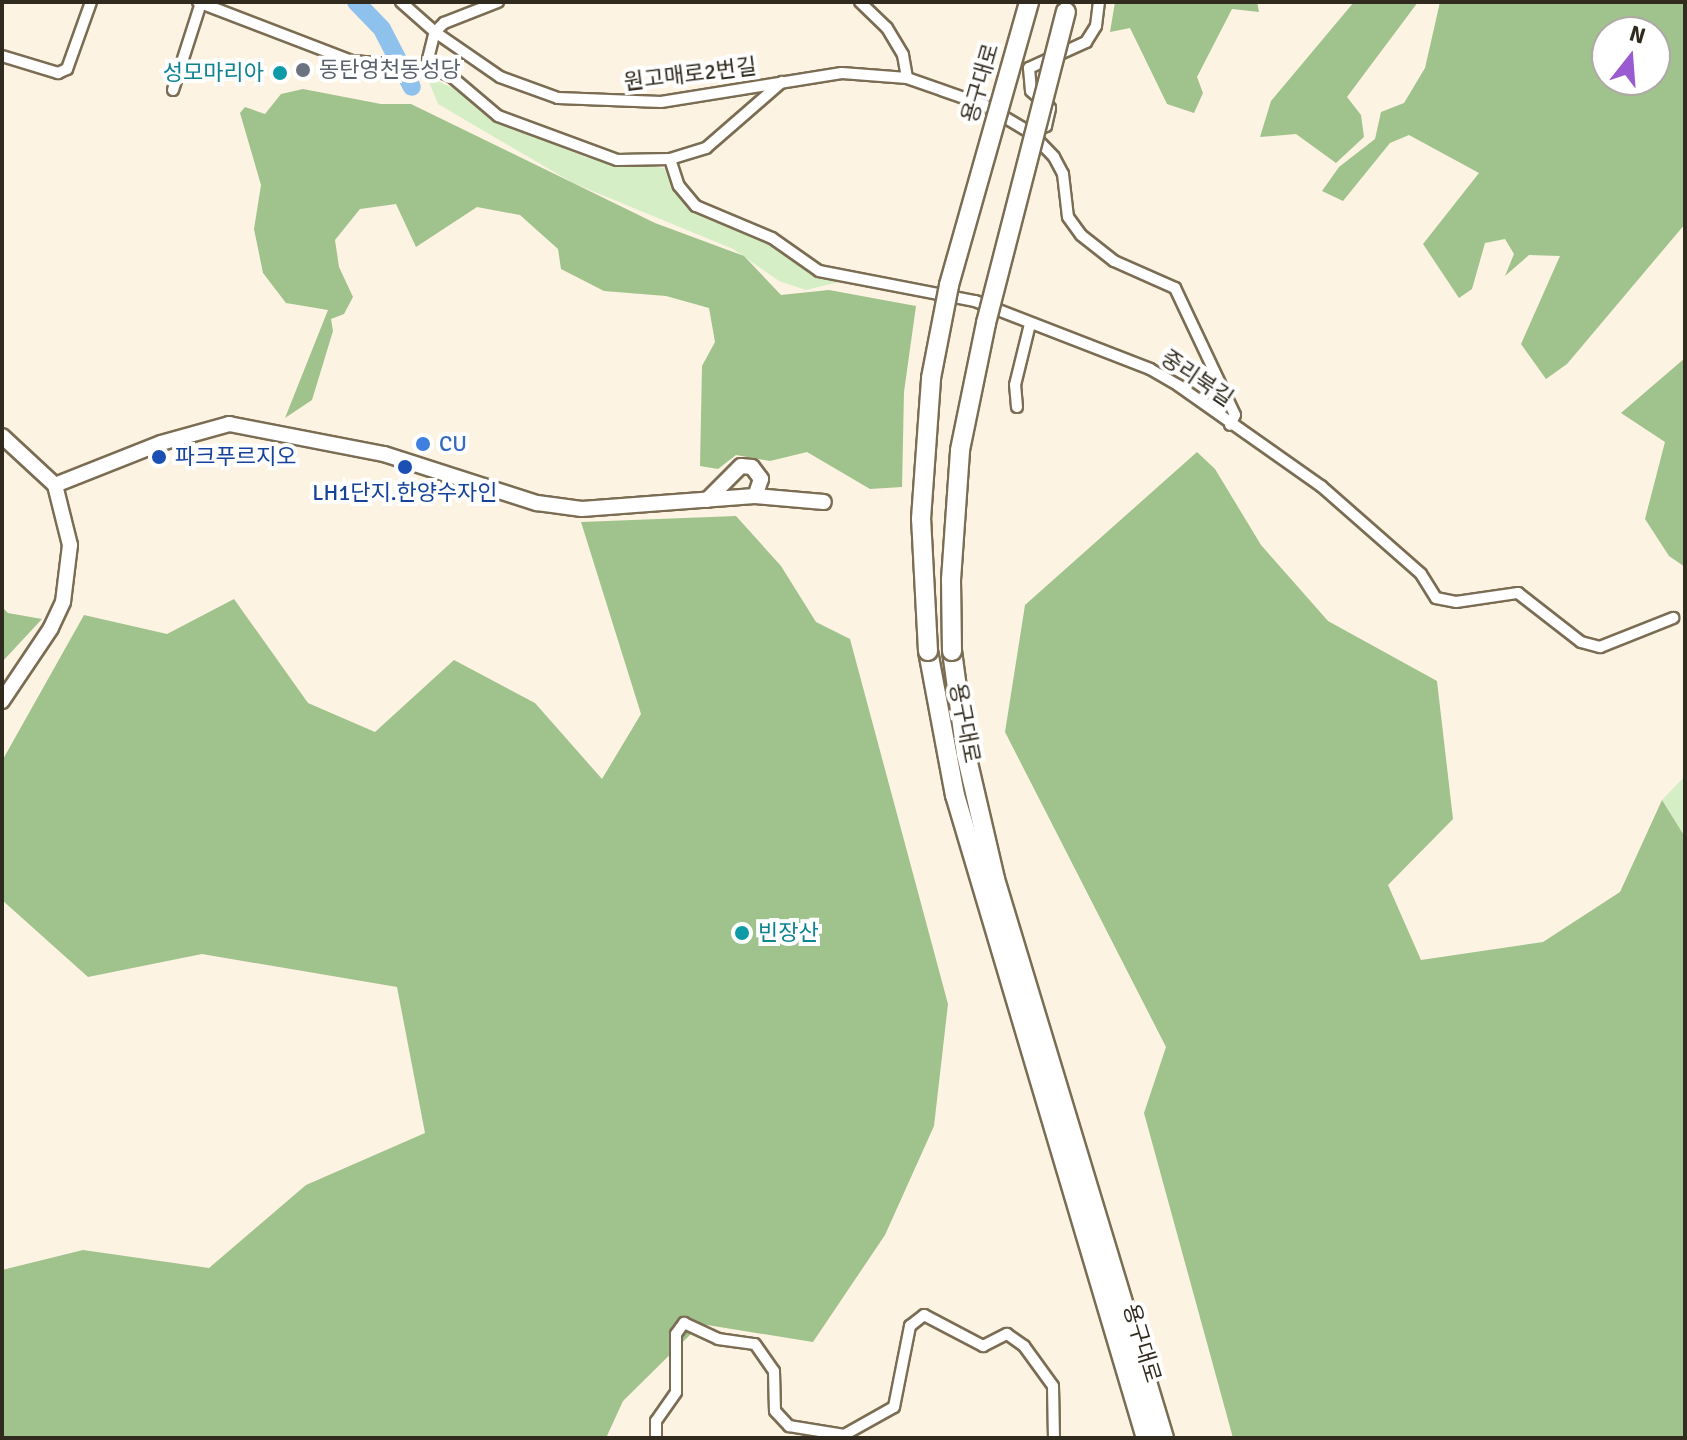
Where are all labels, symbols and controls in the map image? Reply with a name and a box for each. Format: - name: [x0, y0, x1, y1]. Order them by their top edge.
- north arrow: [1591, 16, 1671, 96]
- text: N: [1626, 19, 1649, 50]
- street label: 용구대로: [956, 40, 1004, 126]
- street label: 원고매로2번길: [622, 53, 758, 95]
- place label: 동탄영천동성당: [319, 57, 461, 83]
- place label: 성모마리아: [163, 60, 264, 86]
- marker: 동탄영천동성당: [294, 61, 312, 79]
- marker: 성모마리아: [271, 64, 289, 82]
- street label: 중리북길: [1156, 344, 1238, 412]
- place label: CU: [439, 431, 467, 457]
- marker: CU: [414, 435, 432, 453]
- place label: 파크푸르지오: [175, 444, 296, 470]
- marker: 파크푸르지오: [150, 448, 168, 466]
- marker: LH1단지.한양수자인: [396, 458, 414, 476]
- place label: LH1단지.한양수자인: [312, 480, 498, 506]
- street label: 용구대로: [944, 681, 986, 765]
- place label: 빈장산: [758, 920, 819, 946]
- marker: 빈장산: [733, 924, 751, 942]
- street label: 용구대로: [1118, 1300, 1166, 1386]

